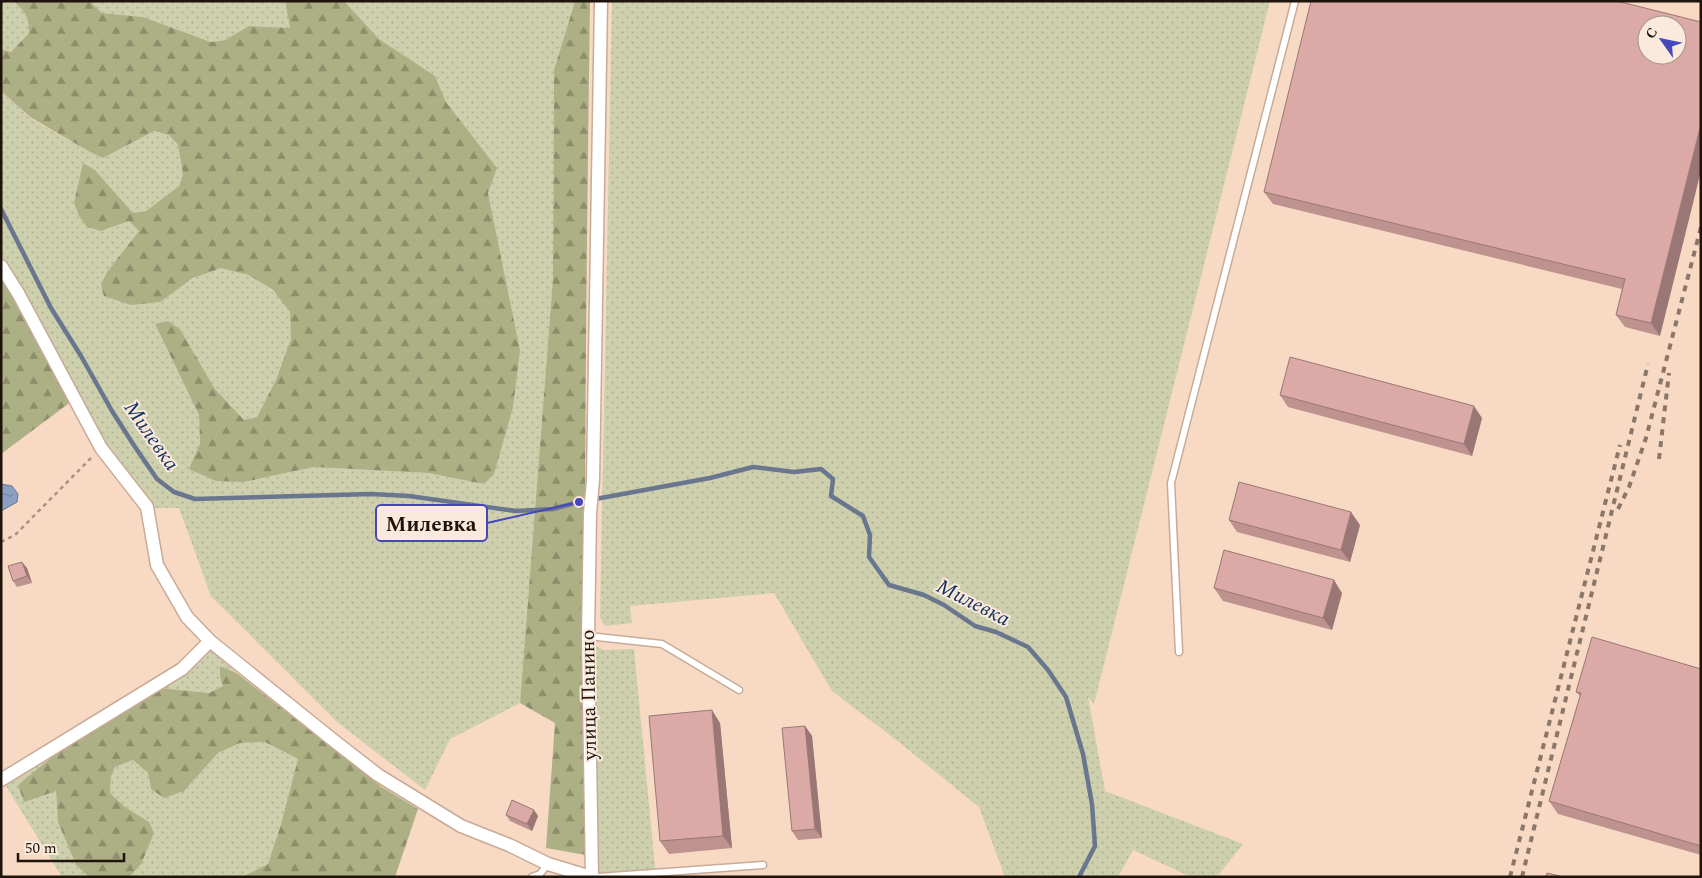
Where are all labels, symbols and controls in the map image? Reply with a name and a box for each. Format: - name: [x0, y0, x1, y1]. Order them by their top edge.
- north arrow: [1637, 15, 1687, 65]
- text: С: [1640, 23, 1663, 43]
- water label: Милевка: [115, 394, 187, 478]
- callout: Милевка: [376, 505, 487, 541]
- text: Милевка: [385, 509, 477, 541]
- water label: Милевка: [930, 571, 1016, 635]
- street label: улица Панино: [573, 629, 605, 762]
- scale bar: [18, 830, 124, 862]
- text: 50 m: [25, 837, 57, 860]

